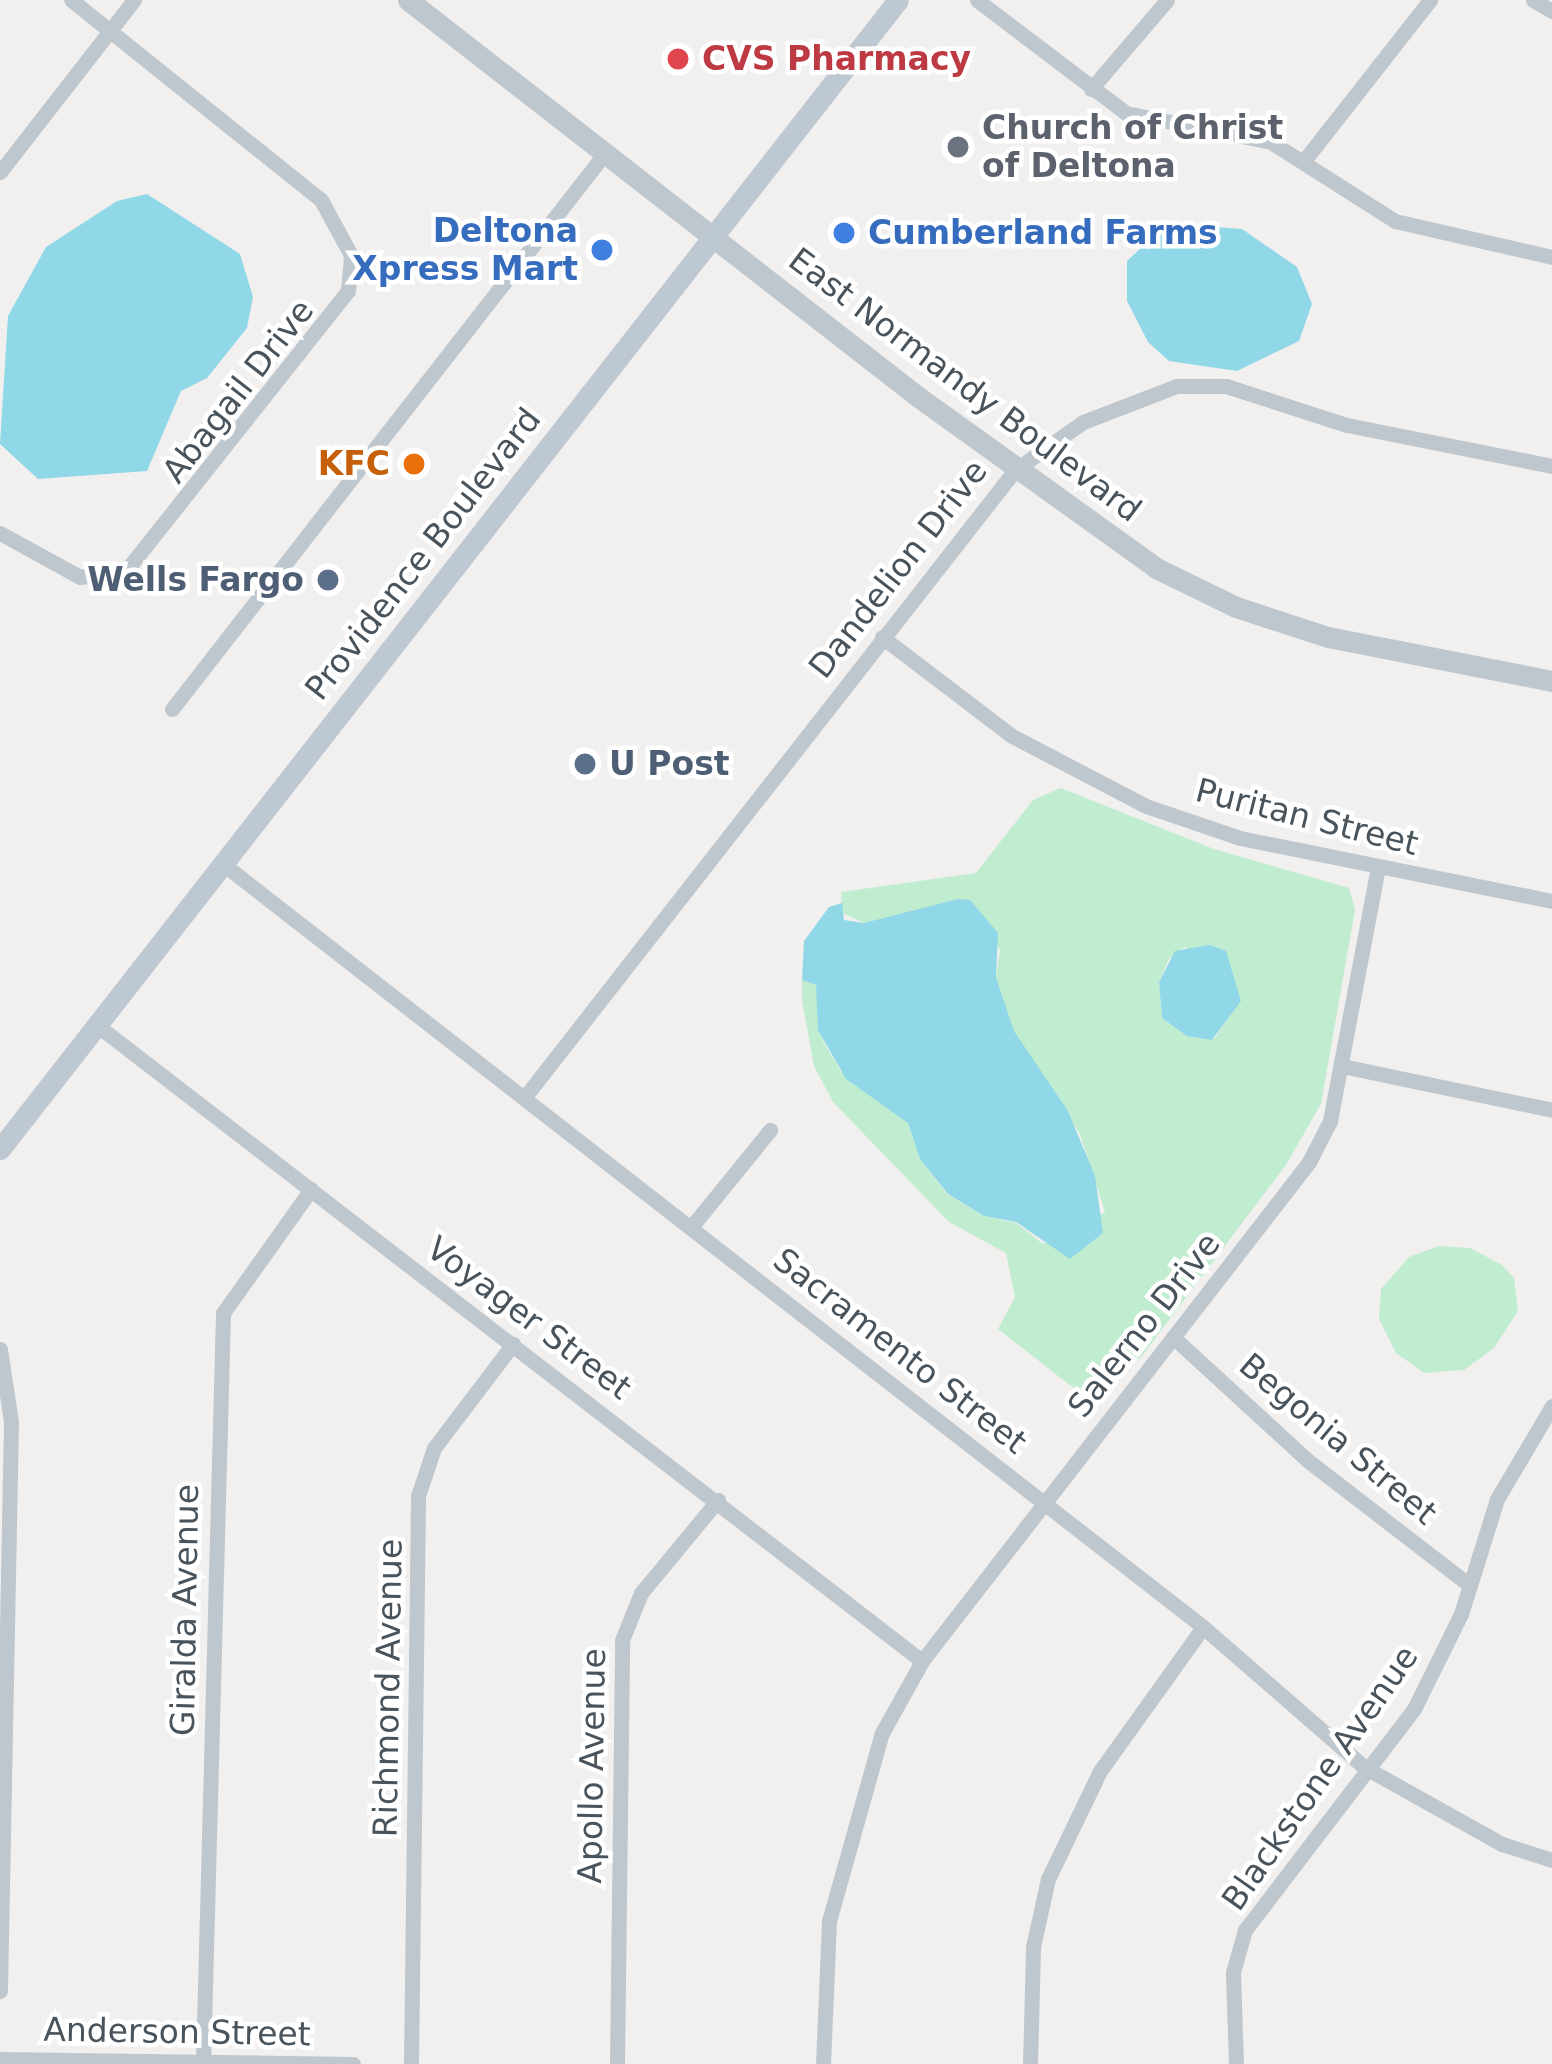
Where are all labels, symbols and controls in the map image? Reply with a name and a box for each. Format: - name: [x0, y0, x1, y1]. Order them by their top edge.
- place label: CVS Pharmacy: [702, 39, 971, 79]
- marker: CVS Pharmacy: [665, 46, 691, 72]
- place label: Church of Christ of Deltona: [982, 108, 1283, 186]
- marker: Church of Christ of Deltona: [945, 134, 971, 160]
- place label: Deltona Xpress Mart: [352, 211, 578, 289]
- place label: Cumberland Farms: [868, 213, 1218, 253]
- marker: Cumberland Farms: [831, 220, 857, 246]
- marker: Deltona Xpress Mart: [589, 237, 615, 263]
- street label: East Normandy Boulevard: [781, 240, 1149, 530]
- street label: Abagail Drive: [154, 291, 322, 491]
- street label: Providence Boulevard: [297, 400, 549, 708]
- place label: KFC: [318, 444, 390, 484]
- marker: KFC: [401, 451, 427, 477]
- street label: Dandelion Drive: [801, 452, 995, 686]
- place label: Wells Fargo: [87, 560, 304, 600]
- marker: Wells Fargo: [315, 567, 341, 593]
- place label: U Post: [609, 744, 730, 784]
- marker: U Post: [572, 751, 598, 777]
- street label: Puritan Street: [1192, 770, 1422, 864]
- street label: Salerno Drive: [1060, 1225, 1228, 1425]
- street label: Voyager Street: [419, 1228, 639, 1408]
- street label: Sacramento Street: [766, 1240, 1034, 1462]
- street label: Begonia Street: [1231, 1345, 1445, 1533]
- street label: Giralda Avenue: [163, 1484, 207, 1736]
- street label: Richmond Avenue: [366, 1538, 410, 1838]
- street label: Blackstone Avenue: [1214, 1638, 1426, 1918]
- street label: Apollo Avenue: [570, 1648, 614, 1884]
- street label: Anderson Street: [43, 2010, 311, 2054]

